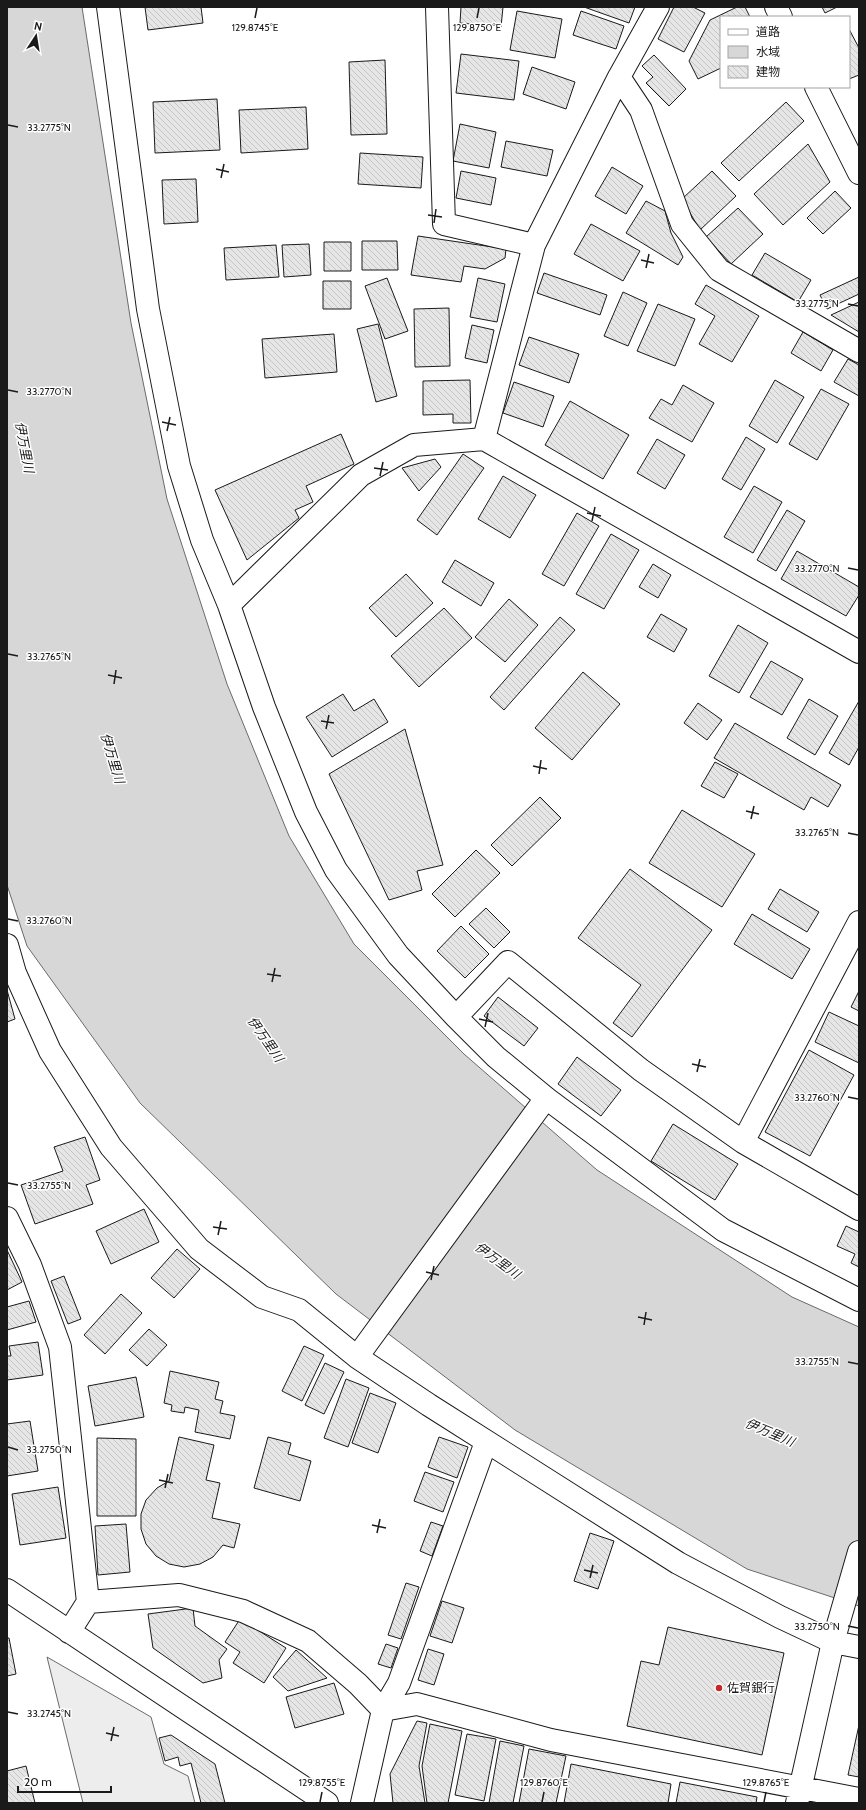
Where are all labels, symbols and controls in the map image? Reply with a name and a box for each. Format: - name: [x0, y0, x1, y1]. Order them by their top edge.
- north arrow: [16, 16, 56, 56]
- legend: [720, 16, 850, 88]
- text: N: [33, 19, 43, 34]
- text: 129.8745°E: [232, 21, 279, 34]
- text: 129.8750°E: [453, 21, 501, 34]
- text: 道路: [756, 24, 780, 39]
- text: 水域: [756, 44, 780, 59]
- text: 建物: [756, 64, 780, 79]
- text: 33.2775°N: [27, 121, 71, 134]
- text: 33.2775°N: [795, 297, 839, 310]
- text: 33.2770°N: [26, 385, 72, 398]
- water label: 伊万里川: [12, 420, 38, 476]
- text: 33.2770°N: [794, 562, 840, 575]
- text: 33.2765°N: [27, 650, 71, 663]
- water label: 伊万里川: [98, 731, 129, 787]
- text: 33.2765°N: [795, 826, 839, 839]
- text: 33.2760°N: [26, 914, 72, 927]
- water label: 伊万里川: [245, 1013, 289, 1067]
- text: 33.2760°N: [794, 1091, 840, 1104]
- text: 33.2755°N: [27, 1179, 71, 1192]
- water label: 伊万里川: [472, 1238, 525, 1283]
- text: 33.2755°N: [795, 1355, 839, 1368]
- water label: 伊万里川: [743, 1414, 799, 1450]
- text: 33.2750°N: [26, 1443, 72, 1456]
- text: 33.2750°N: [794, 1620, 840, 1633]
- place label: 佐賀銀行: [727, 1680, 775, 1695]
- marker: 佐賀銀行: [714, 1683, 724, 1693]
- text: 33.2745°N: [27, 1707, 71, 1720]
- scale bar: [18, 1768, 111, 1794]
- text: 20 m: [24, 1774, 52, 1789]
- text: 129.8755°E: [299, 1776, 346, 1789]
- text: 129.8760°E: [520, 1776, 568, 1789]
- text: 129.8765°E: [743, 1776, 790, 1789]

